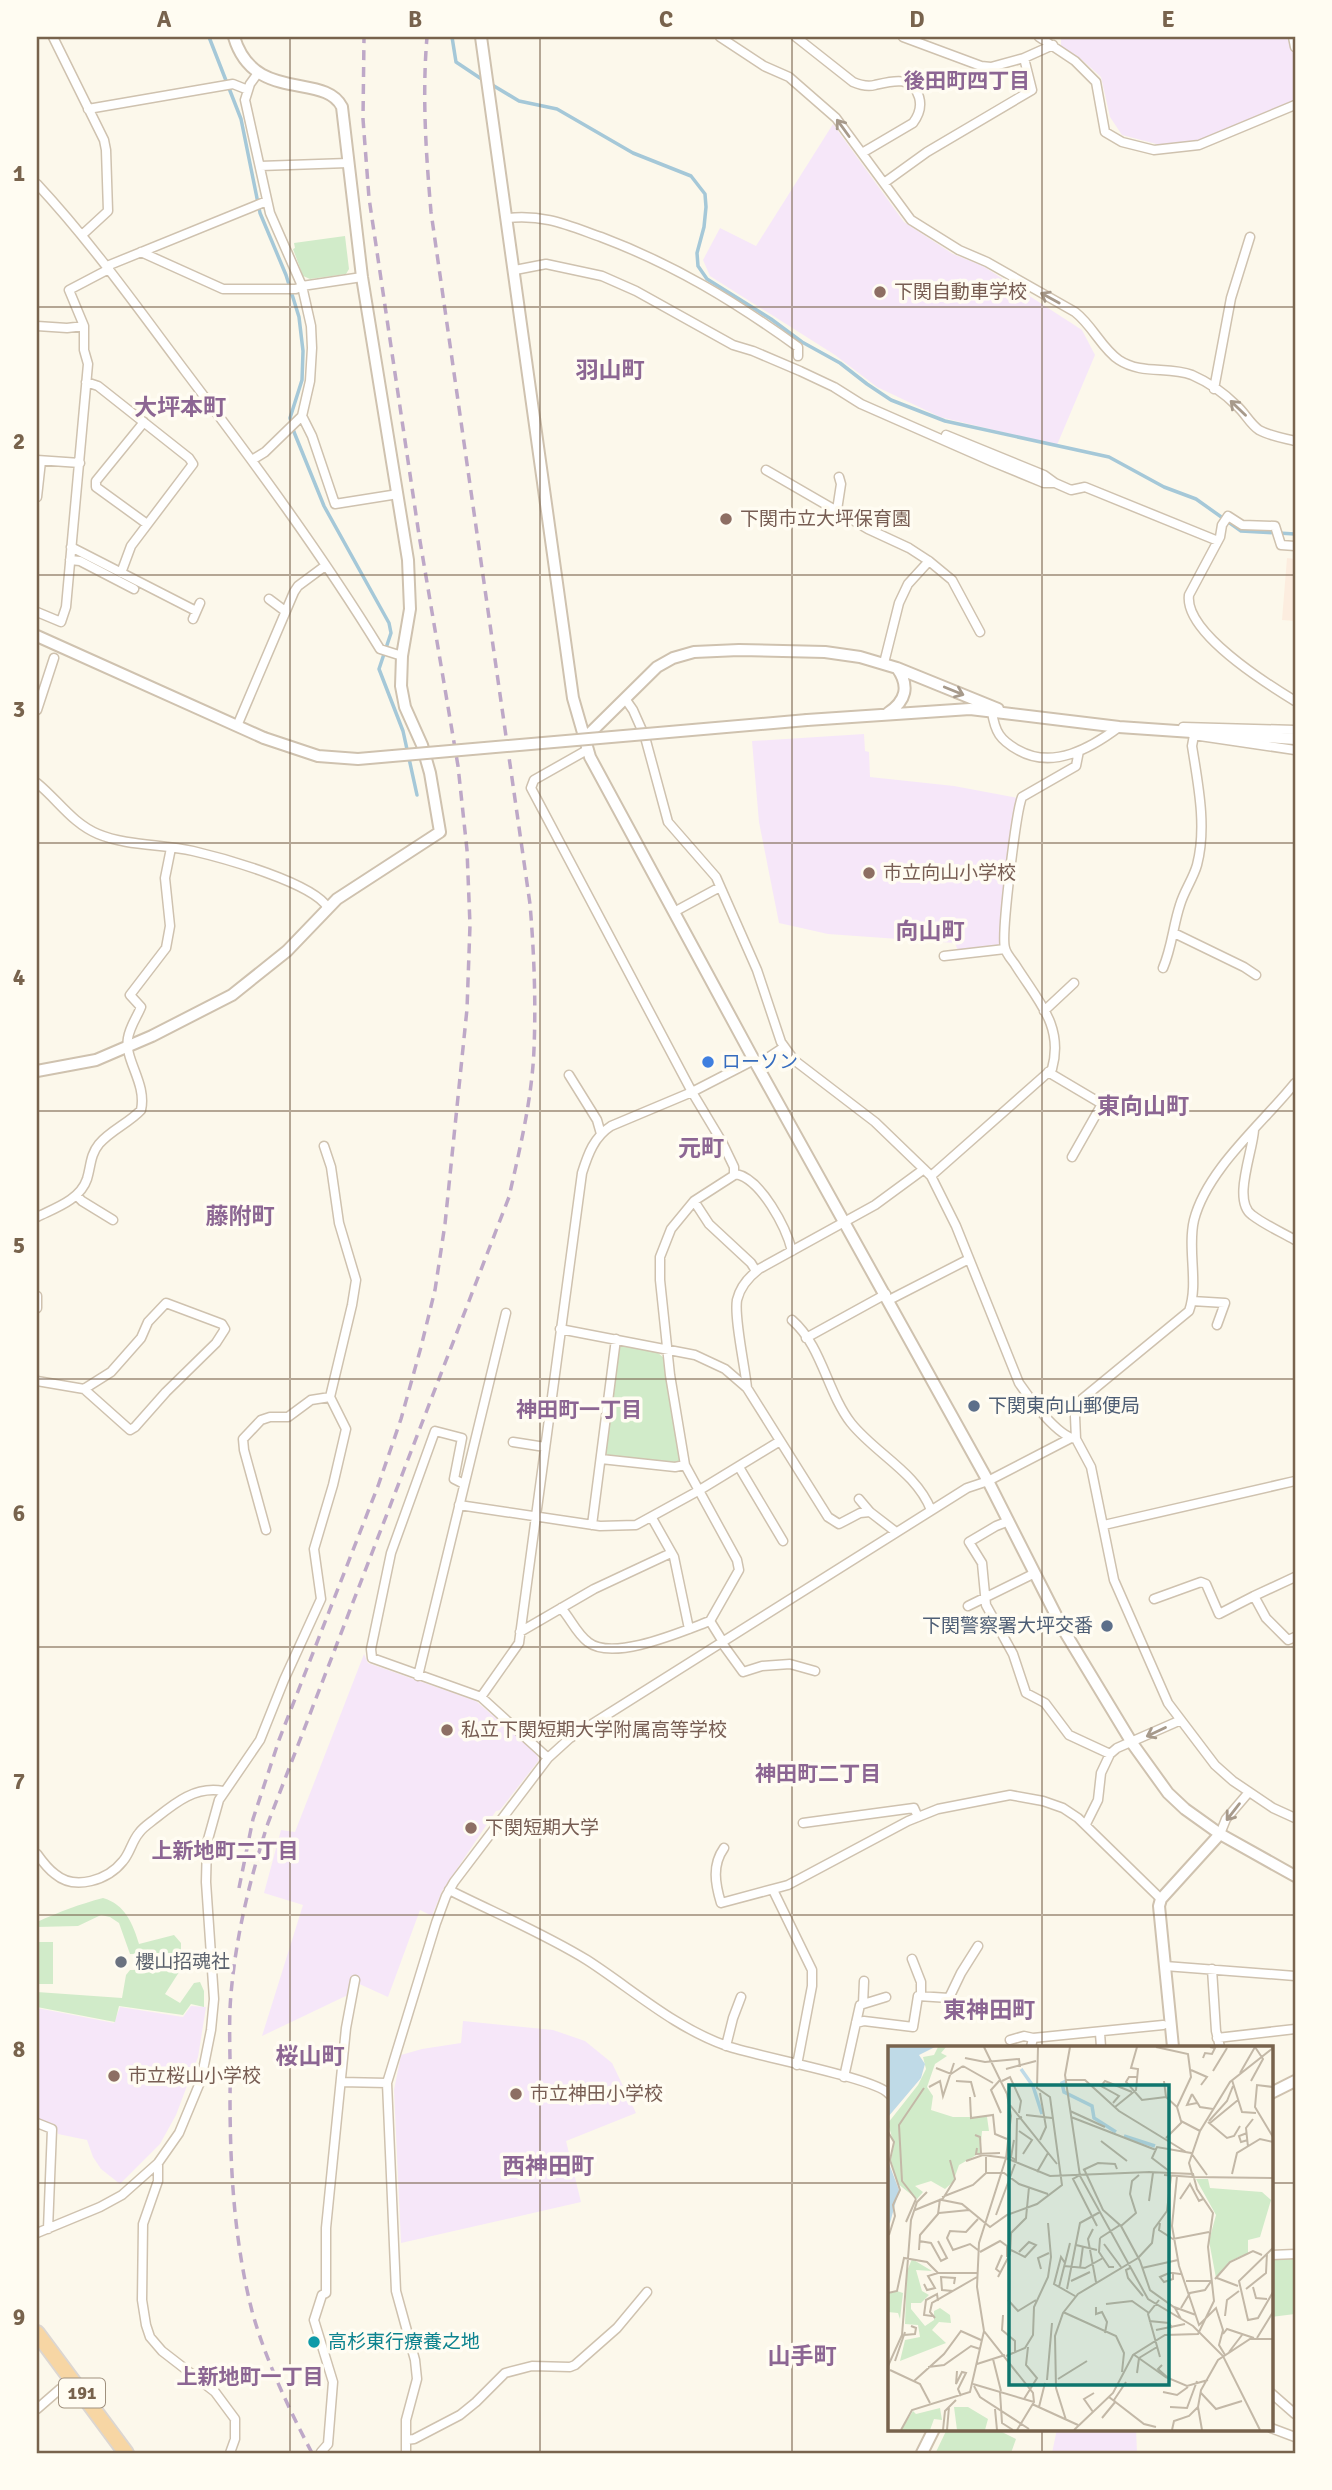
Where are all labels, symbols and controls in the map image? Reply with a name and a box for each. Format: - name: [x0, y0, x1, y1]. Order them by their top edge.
- text: A: [157, 5, 172, 34]
- text: B: [408, 5, 422, 34]
- text: C: [659, 5, 673, 34]
- text: D: [909, 5, 925, 34]
- text: E: [1161, 5, 1175, 34]
- district label: 後田町四丁目: [904, 68, 1030, 94]
- one-way arrow: [836, 119, 851, 138]
- text: 1: [13, 159, 25, 188]
- place label: 下関自動車学校: [894, 280, 1027, 304]
- marker: 下関自動車学校: [872, 284, 888, 300]
- one-way arrow: [1040, 291, 1060, 305]
- district label: 羽山町: [576, 356, 645, 385]
- district label: 大坪本町: [134, 393, 226, 422]
- one-way arrow: [1230, 400, 1247, 417]
- text: 2: [13, 427, 25, 456]
- place label: 下関市立大坪保育園: [740, 507, 911, 531]
- marker: 下関市立大坪保育園: [718, 511, 734, 527]
- one-way arrow: [943, 686, 964, 699]
- text: 3: [13, 695, 25, 724]
- place label: 市立向山小学校: [883, 861, 1016, 885]
- marker: 市立向山小学校: [861, 865, 877, 881]
- district label: 向山町: [896, 917, 965, 946]
- text: 4: [13, 963, 25, 992]
- place label: ローソン: [722, 1050, 798, 1074]
- marker: ローソン: [700, 1054, 716, 1070]
- district label: 東向山町: [1097, 1092, 1189, 1121]
- district label: 元町: [678, 1134, 724, 1163]
- district label: 藤附町: [206, 1202, 275, 1231]
- text: 5: [13, 1231, 25, 1260]
- place label: 下関東向山郵便局: [988, 1394, 1140, 1418]
- district label: 神田町一丁目: [516, 1397, 642, 1423]
- marker: 下関東向山郵便局: [966, 1398, 982, 1414]
- text: 6: [13, 1499, 25, 1528]
- place label: 下関警察署大坪交番: [922, 1614, 1093, 1638]
- marker: 下関警察署大坪交番: [1099, 1618, 1115, 1634]
- place label: 私立下関短期大学附属高等学校: [461, 1718, 727, 1742]
- marker: 私立下関短期大学附属高等学校: [439, 1722, 455, 1738]
- one-way arrow: [1146, 1726, 1167, 1739]
- district label: 神田町二丁目: [755, 1761, 881, 1787]
- text: 7: [13, 1767, 25, 1796]
- one-way arrow: [1225, 1802, 1240, 1821]
- place label: 下関短期大学: [485, 1816, 599, 1840]
- marker: 下関短期大学: [463, 1820, 479, 1836]
- district label: 上新地町二丁目: [152, 1838, 299, 1864]
- place label: 櫻山招魂社: [135, 1950, 230, 1974]
- marker: 櫻山招魂社: [113, 1954, 129, 1970]
- district label: 東神田町: [943, 1996, 1035, 2025]
- text: 8: [13, 2035, 25, 2064]
- district label: 桜山町: [276, 2042, 345, 2071]
- inset map: [888, 2046, 1272, 2430]
- place label: 市立桜山小学校: [128, 2064, 261, 2088]
- marker: 市立桜山小学校: [106, 2068, 122, 2084]
- place label: 市立神田小学校: [530, 2082, 663, 2106]
- marker: 市立神田小学校: [508, 2086, 524, 2102]
- district label: 西神田町: [502, 2152, 594, 2181]
- text: 9: [13, 2303, 25, 2332]
- place label: 高杉東行療養之地: [328, 2330, 480, 2354]
- marker: 高杉東行療養之地: [306, 2334, 322, 2350]
- district label: 山手町: [768, 2342, 837, 2371]
- district label: 上新地町一丁目: [177, 2364, 324, 2390]
- road number: 191: [59, 2378, 105, 2407]

